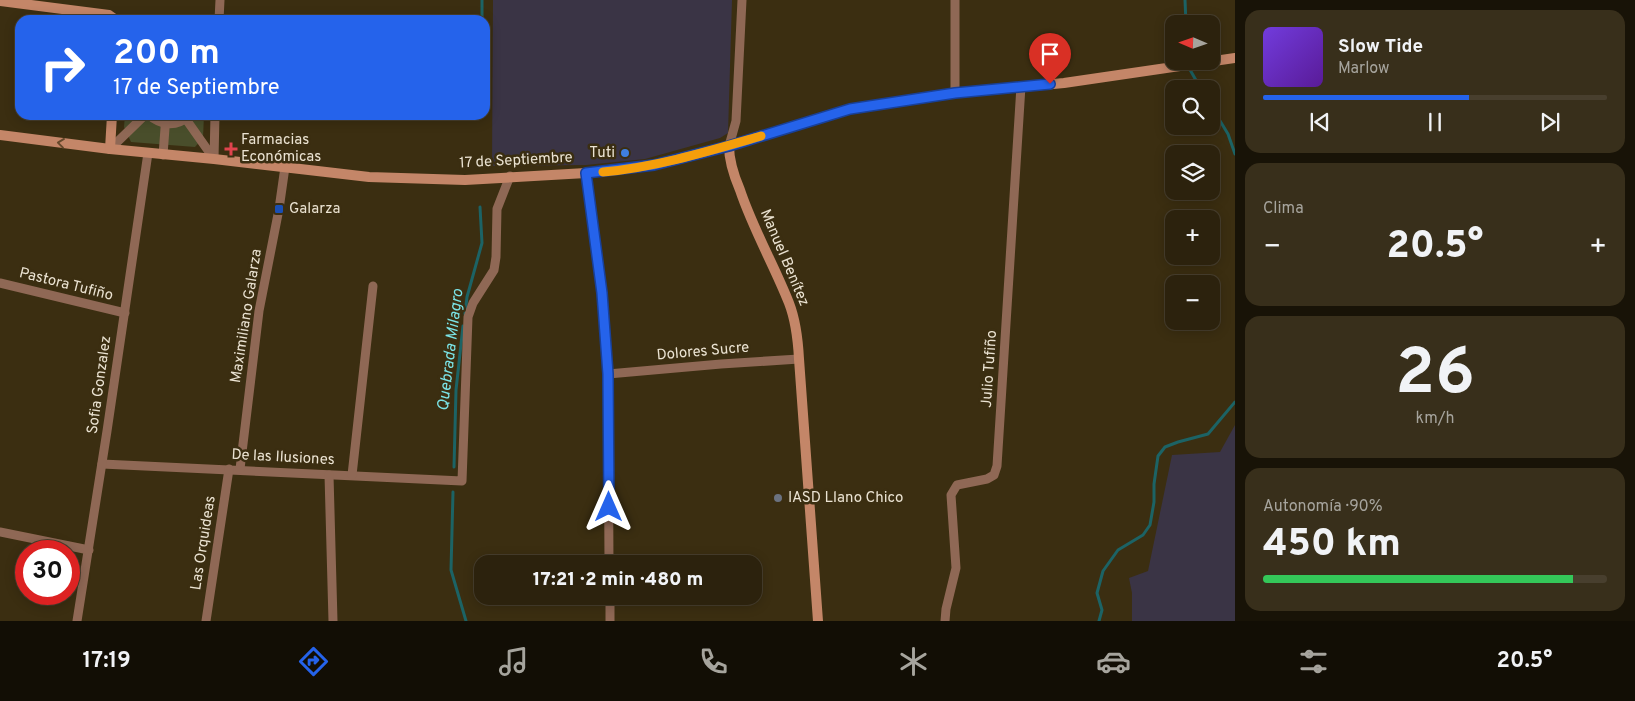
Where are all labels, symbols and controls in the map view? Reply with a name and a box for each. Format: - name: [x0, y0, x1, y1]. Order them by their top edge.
- north arrow: [1165, 15, 1220, 70]
- map controls: [1165, 15, 1220, 330]
- text: 200 m: [113, 32, 220, 76]
- pin: [1029, 33, 1071, 84]
- icon: right: [30, 35, 95, 100]
- text: Slow Tide: [1338, 35, 1423, 59]
- icon: arrive: [1036, 40, 1064, 68]
- text: Marlow: [1338, 59, 1390, 79]
- text: 17 de Septiembre: [113, 75, 280, 102]
- button: search: [1165, 80, 1220, 135]
- icon: previous: [1306, 108, 1334, 136]
- icon: pause: [1421, 108, 1449, 136]
- icon: next: [1536, 108, 1564, 136]
- place label: Farmacias Económicas: [241, 131, 321, 167]
- one-way arrow: [57, 138, 65, 149]
- marker: Farmacias Económicas: [225, 143, 237, 155]
- place label: Tuti: [589, 144, 615, 163]
- button: layers: [1165, 145, 1220, 200]
- marker: Tuti: [619, 147, 631, 159]
- street label: 17 de Septiembre: [459, 149, 573, 173]
- text: Clima: [1263, 199, 1304, 219]
- place label: Galarza: [289, 200, 340, 219]
- marker: Galarza: [273, 203, 285, 215]
- street label: Manuel Benítez: [755, 207, 813, 309]
- button: +: [1165, 210, 1220, 265]
- text: 20.5°: [1387, 223, 1483, 272]
- text: −: [1263, 230, 1281, 266]
- text: +: [1589, 230, 1607, 266]
- street label: Maximiliano Galarza: [227, 248, 267, 384]
- street label: Pastora Tufiño: [17, 264, 115, 306]
- button: −: [1165, 275, 1220, 330]
- water label: Quebrada Milagro: [434, 287, 468, 412]
- street label: Julio Tufiño: [978, 329, 1002, 409]
- street label: Sofia Gonzalez: [84, 335, 116, 435]
- text: 26: [1395, 335, 1475, 417]
- street label: Dolores Sucre: [656, 338, 750, 366]
- text: km/h: [1416, 409, 1454, 429]
- street label: De las Ilusiones: [231, 446, 335, 470]
- position arrow: [582, 480, 634, 532]
- place label: IASD Llano Chico: [788, 489, 903, 508]
- marker: IASD Llano Chico: [772, 492, 784, 504]
- street label: Las Orquideas: [187, 494, 221, 592]
- text: Autonomía · 90%: [1263, 497, 1383, 517]
- text: 450 km: [1263, 521, 1401, 570]
- speed limit sign: 30: [15, 540, 80, 605]
- text: 17:21 · 2 min · 480 m: [533, 568, 703, 592]
- icon: directions: [296, 644, 331, 679]
- icon: music: [496, 644, 531, 679]
- icon: phone: [696, 644, 731, 679]
- icon: climate: [896, 644, 931, 679]
- icon: car: [1096, 644, 1131, 679]
- icon: filters: [1296, 644, 1331, 679]
- text: 17:19: [83, 648, 131, 675]
- text: 20.5°: [1497, 648, 1552, 675]

